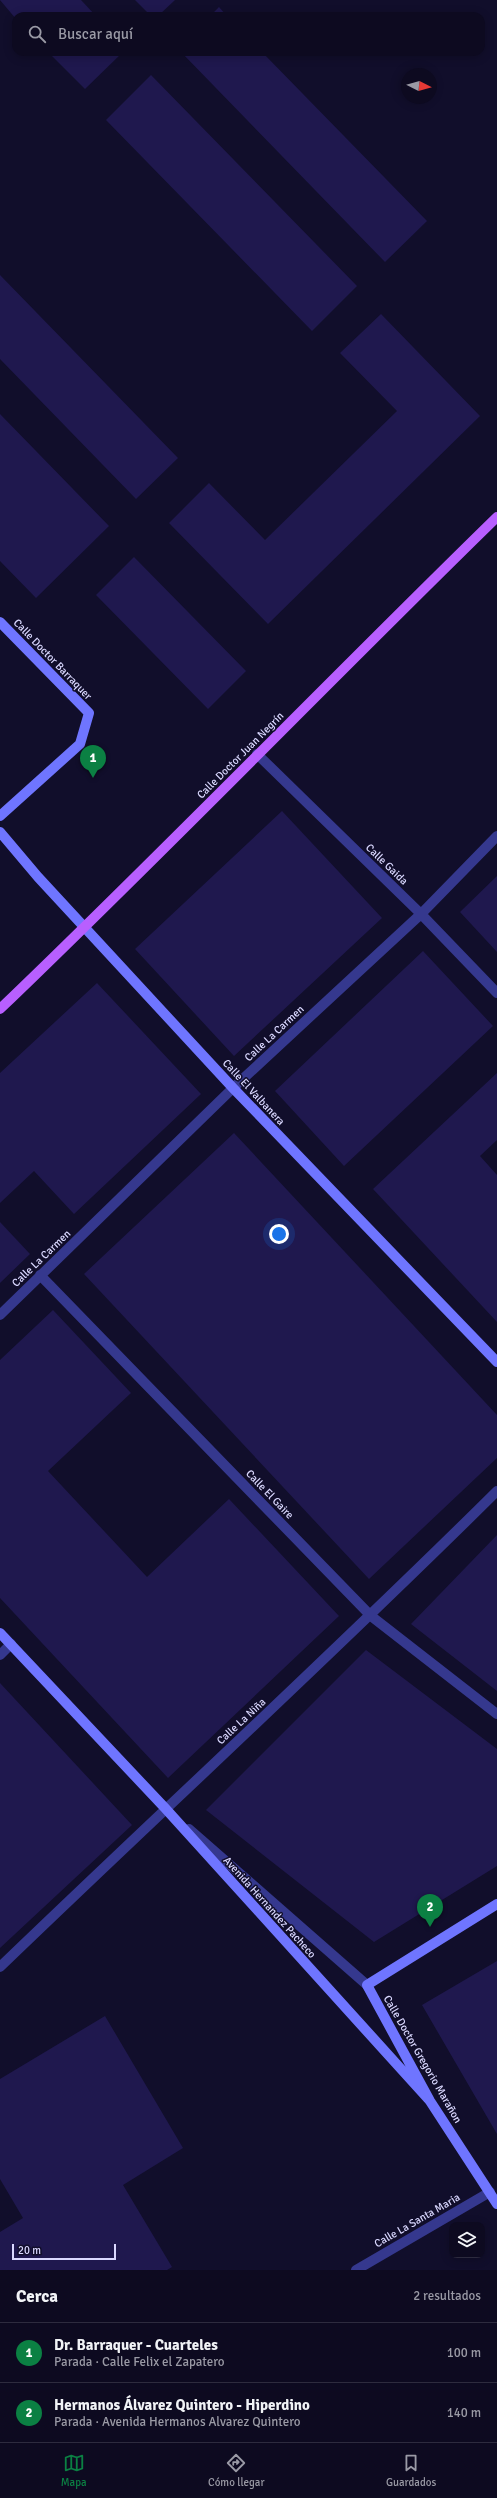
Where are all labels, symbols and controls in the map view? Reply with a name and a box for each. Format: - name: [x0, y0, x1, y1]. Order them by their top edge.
- search box: [12, 12, 485, 56]
- icon: search: [26, 23, 48, 45]
- text: Buscar aquí: [58, 25, 133, 43]
- north arrow: [401, 68, 437, 104]
- street label: Calle Doctor Barraquer: [11, 616, 95, 702]
- street label: Calle Doctor Juan Negrín: [194, 709, 286, 801]
- pin: 1: [80, 745, 106, 778]
- street label: Calle Gaida: [363, 841, 411, 888]
- street label: Calle La Carmen: [242, 1003, 307, 1064]
- street label: Calle El Valbanera: [220, 1057, 288, 1128]
- your location: [269, 1224, 289, 1244]
- street label: Calle La Carmen: [9, 1227, 73, 1290]
- street label: Calle El Gaire: [243, 1467, 296, 1522]
- street label: Calle La Niña: [214, 1695, 269, 1747]
- street label: Avenida Hernandez Pacheco: [221, 1854, 319, 1961]
- pin: 2: [417, 1894, 443, 1927]
- street label: Calle Doctor Gregorio Marañon: [381, 1993, 465, 2125]
- street label: Calle La Santa Maria: [372, 2190, 463, 2250]
- map controls: [449, 2222, 485, 2258]
- button: layers: [449, 2222, 485, 2258]
- scale bar: [12, 2242, 116, 2261]
- text: 20 m: [18, 2244, 41, 2257]
- text: Cerca: [16, 2286, 58, 2307]
- text: 2 resultados: [413, 2288, 481, 2304]
- text: Dr. Barraquer - Cuarteles: [54, 2336, 218, 2354]
- text: 1: [25, 2345, 33, 2361]
- text: 100 m: [447, 2345, 481, 2361]
- text: Parada · Calle Felix el Zapatero: [54, 2354, 225, 2370]
- text: Hermanos Álvarez Quintero - Hiperdino: [54, 2396, 310, 2414]
- text: 2: [25, 2405, 33, 2421]
- text: 140 m: [447, 2405, 481, 2421]
- text: Parada · Avenida Hermanos Alvarez Quintero: [54, 2414, 301, 2430]
- tab: Mapa: [61, 2452, 87, 2489]
- tab: Cómo llegar: [208, 2452, 264, 2489]
- tab: Guardados: [386, 2452, 436, 2489]

